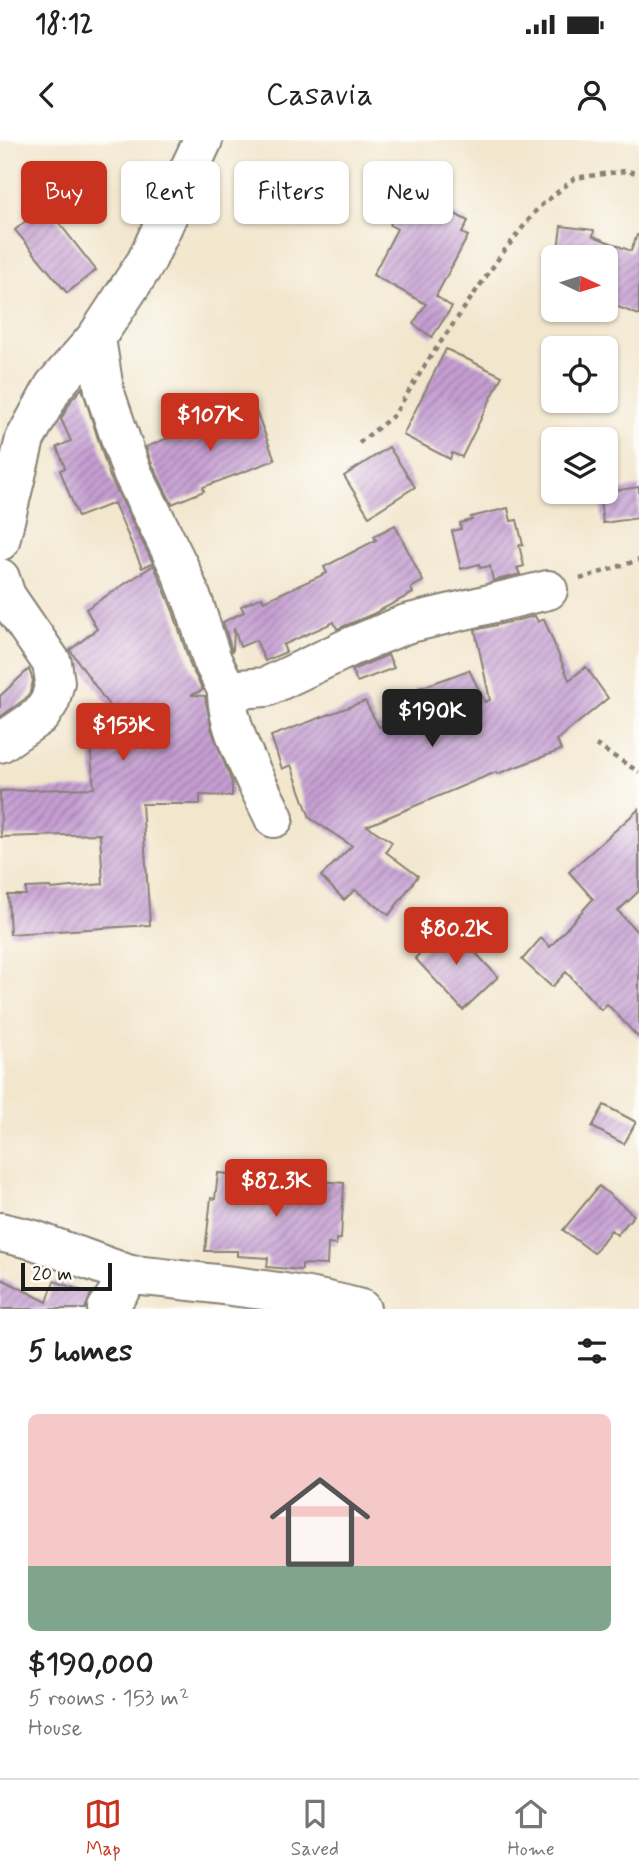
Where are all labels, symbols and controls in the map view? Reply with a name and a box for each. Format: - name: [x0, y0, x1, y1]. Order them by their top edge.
- text: 18:12: [35, 8, 93, 42]
- text: Casavia: [266, 74, 373, 116]
- icon: back: [28, 76, 66, 114]
- icon: person: [573, 76, 611, 114]
- chip: Buy: [21, 161, 107, 224]
- chip: Rent: [121, 161, 220, 224]
- chip: Filters: [234, 161, 349, 224]
- chip: New: [363, 161, 453, 224]
- north arrow: [541, 245, 618, 322]
- map controls: [541, 245, 618, 504]
- button: locate: [541, 336, 618, 413]
- pin: $107K: [161, 394, 259, 453]
- text: $107K: [177, 401, 243, 431]
- button: layers: [541, 427, 618, 504]
- pin: $190K: [383, 690, 481, 749]
- text: $190K: [398, 697, 466, 727]
- pin: $153K: [74, 704, 172, 763]
- text: $153K: [92, 711, 154, 741]
- pin: $80.2K: [399, 908, 513, 967]
- text: $80.2K: [420, 915, 492, 945]
- pin: $82.3K: [219, 1160, 333, 1219]
- text: $82.3K: [241, 1167, 311, 1197]
- scale bar: [21, 1260, 112, 1292]
- text: 20 m: [32, 1262, 72, 1287]
- text: 5 homes: [28, 1332, 133, 1371]
- icon: filters: [573, 1332, 611, 1370]
- icon: home: [257, 1459, 383, 1585]
- text: $190,000: [28, 1645, 153, 1684]
- text: 5 rooms · 153 m²: [28, 1684, 189, 1714]
- text: House: [28, 1714, 82, 1744]
- tab: Map: [84, 1795, 122, 1862]
- tab: Saved: [291, 1795, 339, 1862]
- tab: Home: [507, 1795, 555, 1862]

